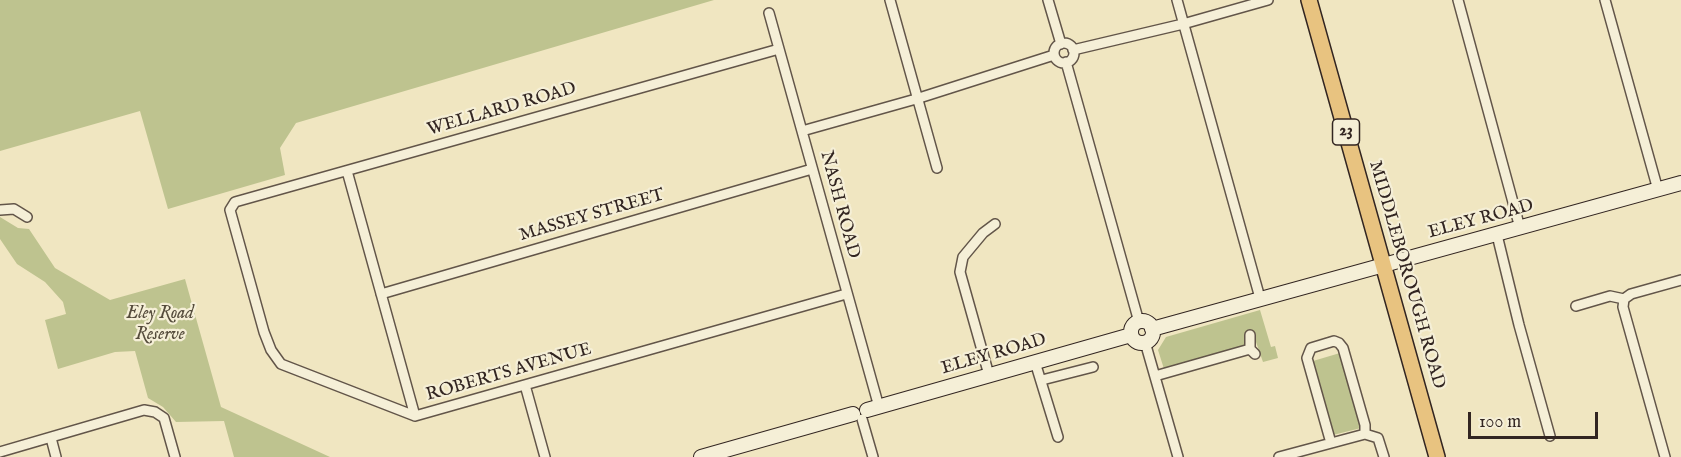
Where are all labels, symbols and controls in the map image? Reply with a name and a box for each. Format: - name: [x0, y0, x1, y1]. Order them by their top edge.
- street label: WELLARD ROAD: [425, 78, 579, 142]
- road number: 23: [1332, 119, 1360, 145]
- street label: NASH ROAD: [814, 149, 864, 261]
- street label: MIDDLEBOROUGH ROAD: [1363, 159, 1449, 391]
- street label: MASSEY STREET: [517, 185, 667, 247]
- street label: ELEY ROAD: [1426, 196, 1536, 244]
- park label: Eley Road Reserve: [126, 303, 194, 346]
- street label: ELEY ROAD: [939, 330, 1049, 380]
- street label: ROBERTS AVENUE: [424, 339, 594, 407]
- scale bar: [1471, 400, 1602, 438]
- text: 100 m: [1479, 411, 1521, 434]

